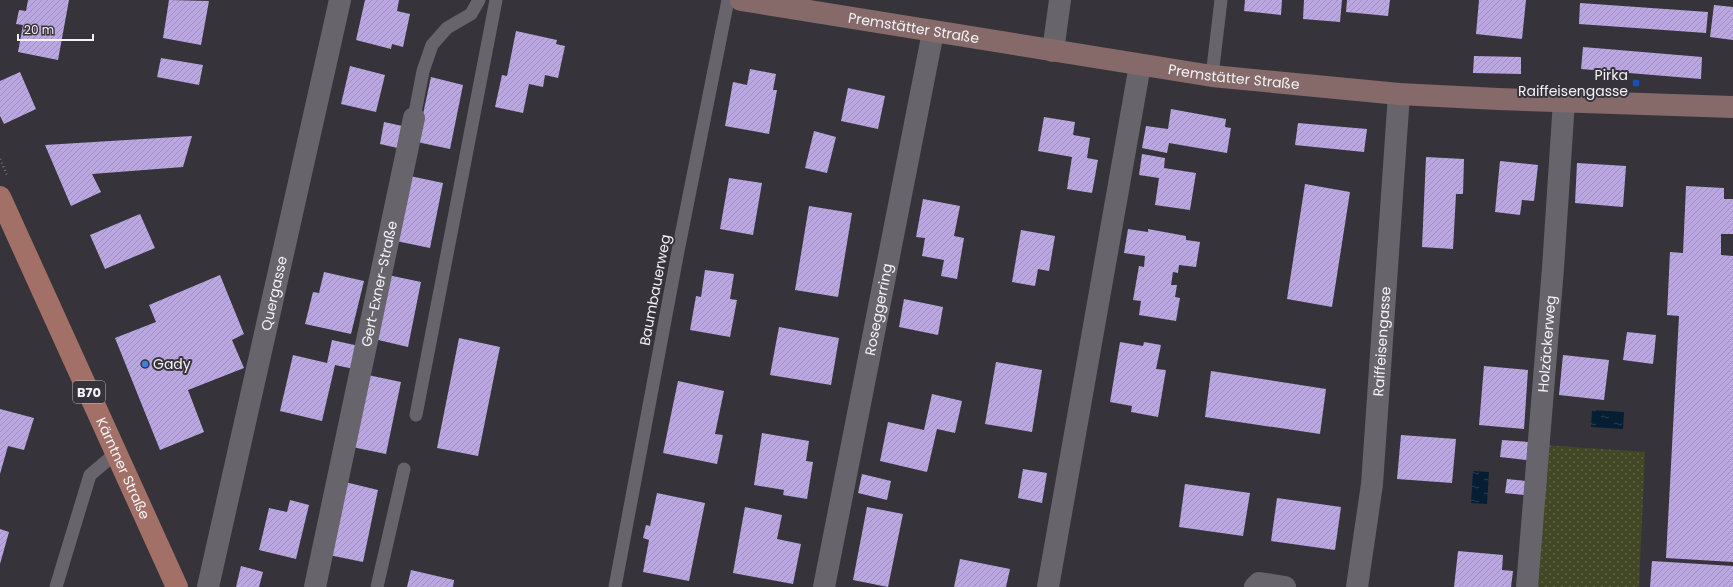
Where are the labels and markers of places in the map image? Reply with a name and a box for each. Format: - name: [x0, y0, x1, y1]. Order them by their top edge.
- place label: Pirka Raiffeisengasse: [1518, 65, 1628, 101]
- marker: Pirka Raiffeisengasse: [1631, 78, 1641, 88]
- place label: Gady: [153, 354, 191, 374]
- marker: Gady: [140, 359, 150, 369]

